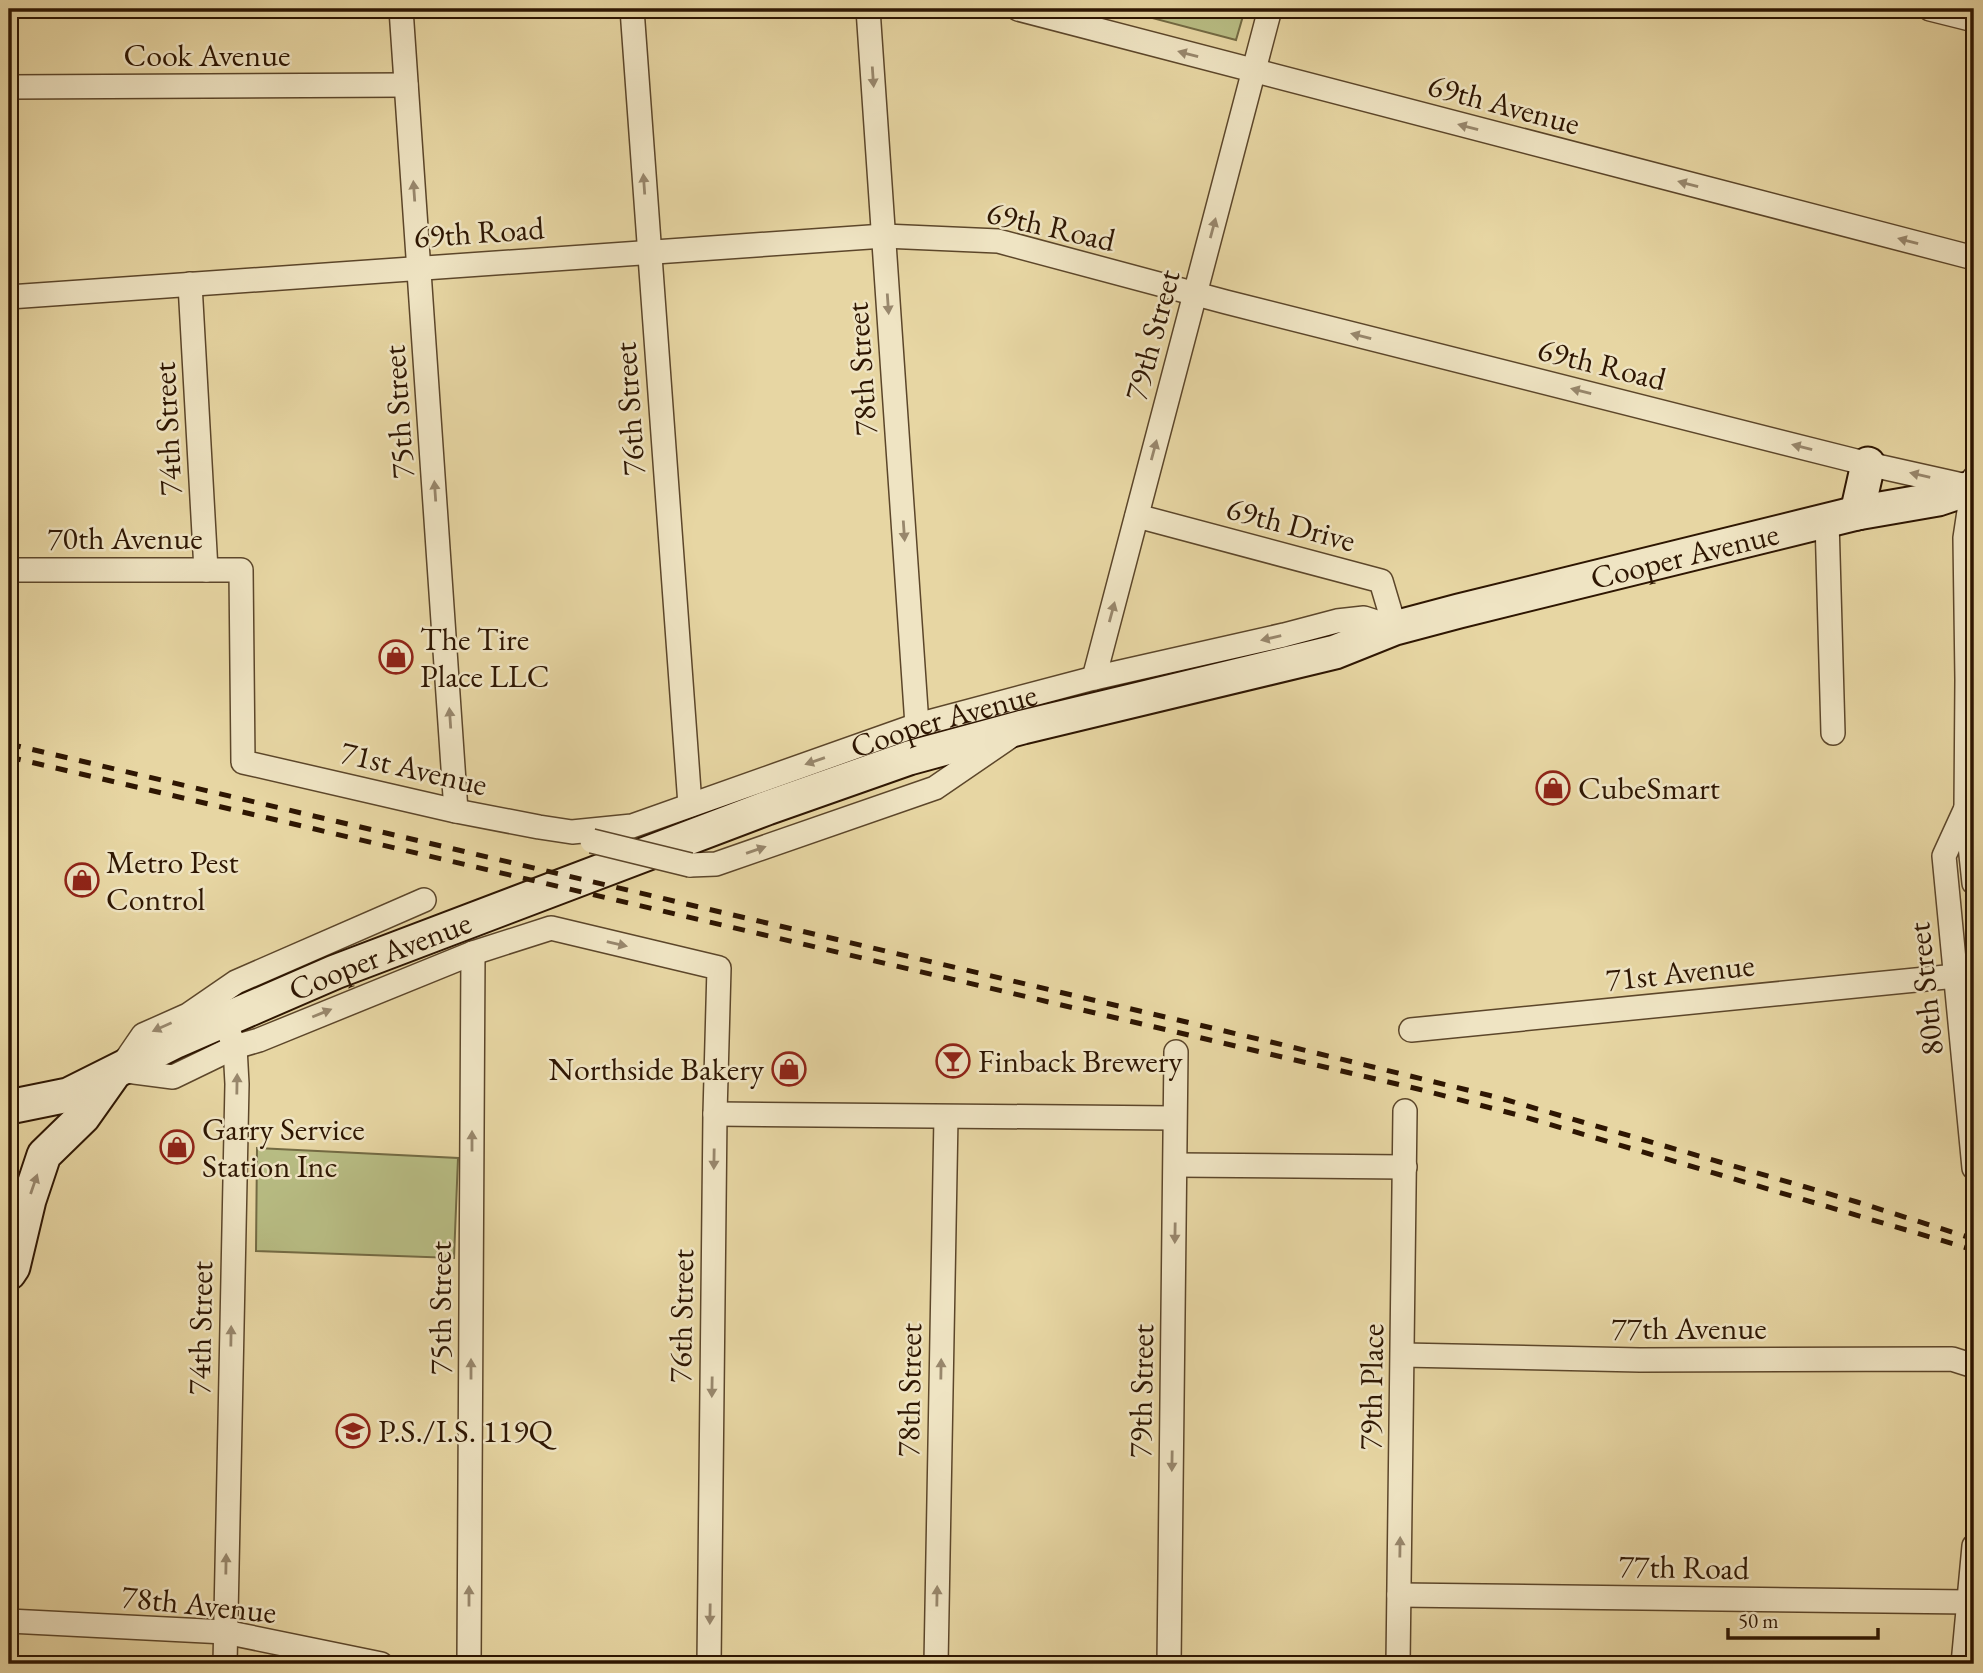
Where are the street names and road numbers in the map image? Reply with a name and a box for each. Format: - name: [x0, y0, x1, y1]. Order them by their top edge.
- street label: Cook Avenue: [123, 34, 291, 76]
- street label: 69th Avenue: [1423, 64, 1585, 144]
- street label: 69th Road: [983, 191, 1120, 261]
- street label: 69th Road: [412, 206, 546, 258]
- street label: 79th Street: [1114, 265, 1190, 405]
- street label: 78th Street: [835, 301, 887, 437]
- street label: 69th Road: [1534, 328, 1671, 400]
- street label: 76th Street: [603, 341, 655, 477]
- street label: 75th Street: [372, 344, 424, 480]
- street label: 74th Street: [143, 361, 191, 497]
- street label: 69th Drive: [1222, 487, 1360, 561]
- street label: Cooper Avenue: [1586, 512, 1783, 599]
- street label: 70th Avenue: [47, 517, 203, 559]
- street label: Cooper Avenue: [845, 673, 1041, 768]
- street label: 71st Avenue: [337, 731, 491, 805]
- street label: Cooper Avenue: [282, 901, 477, 1011]
- street label: 80th Street: [1897, 920, 1953, 1058]
- street label: 71st Avenue: [1604, 943, 1756, 1001]
- street label: 75th Street: [419, 1241, 461, 1375]
- street label: 76th Street: [659, 1249, 703, 1383]
- street label: 74th Street: [178, 1261, 222, 1395]
- street label: 77th Avenue: [1611, 1307, 1767, 1349]
- street label: 78th Street: [887, 1323, 931, 1457]
- street label: 79th Place: [1349, 1323, 1393, 1451]
- street label: 79th Street: [1119, 1324, 1163, 1458]
- street label: 77th Road: [1618, 1545, 1750, 1589]
- street label: 78th Avenue: [119, 1575, 279, 1633]

